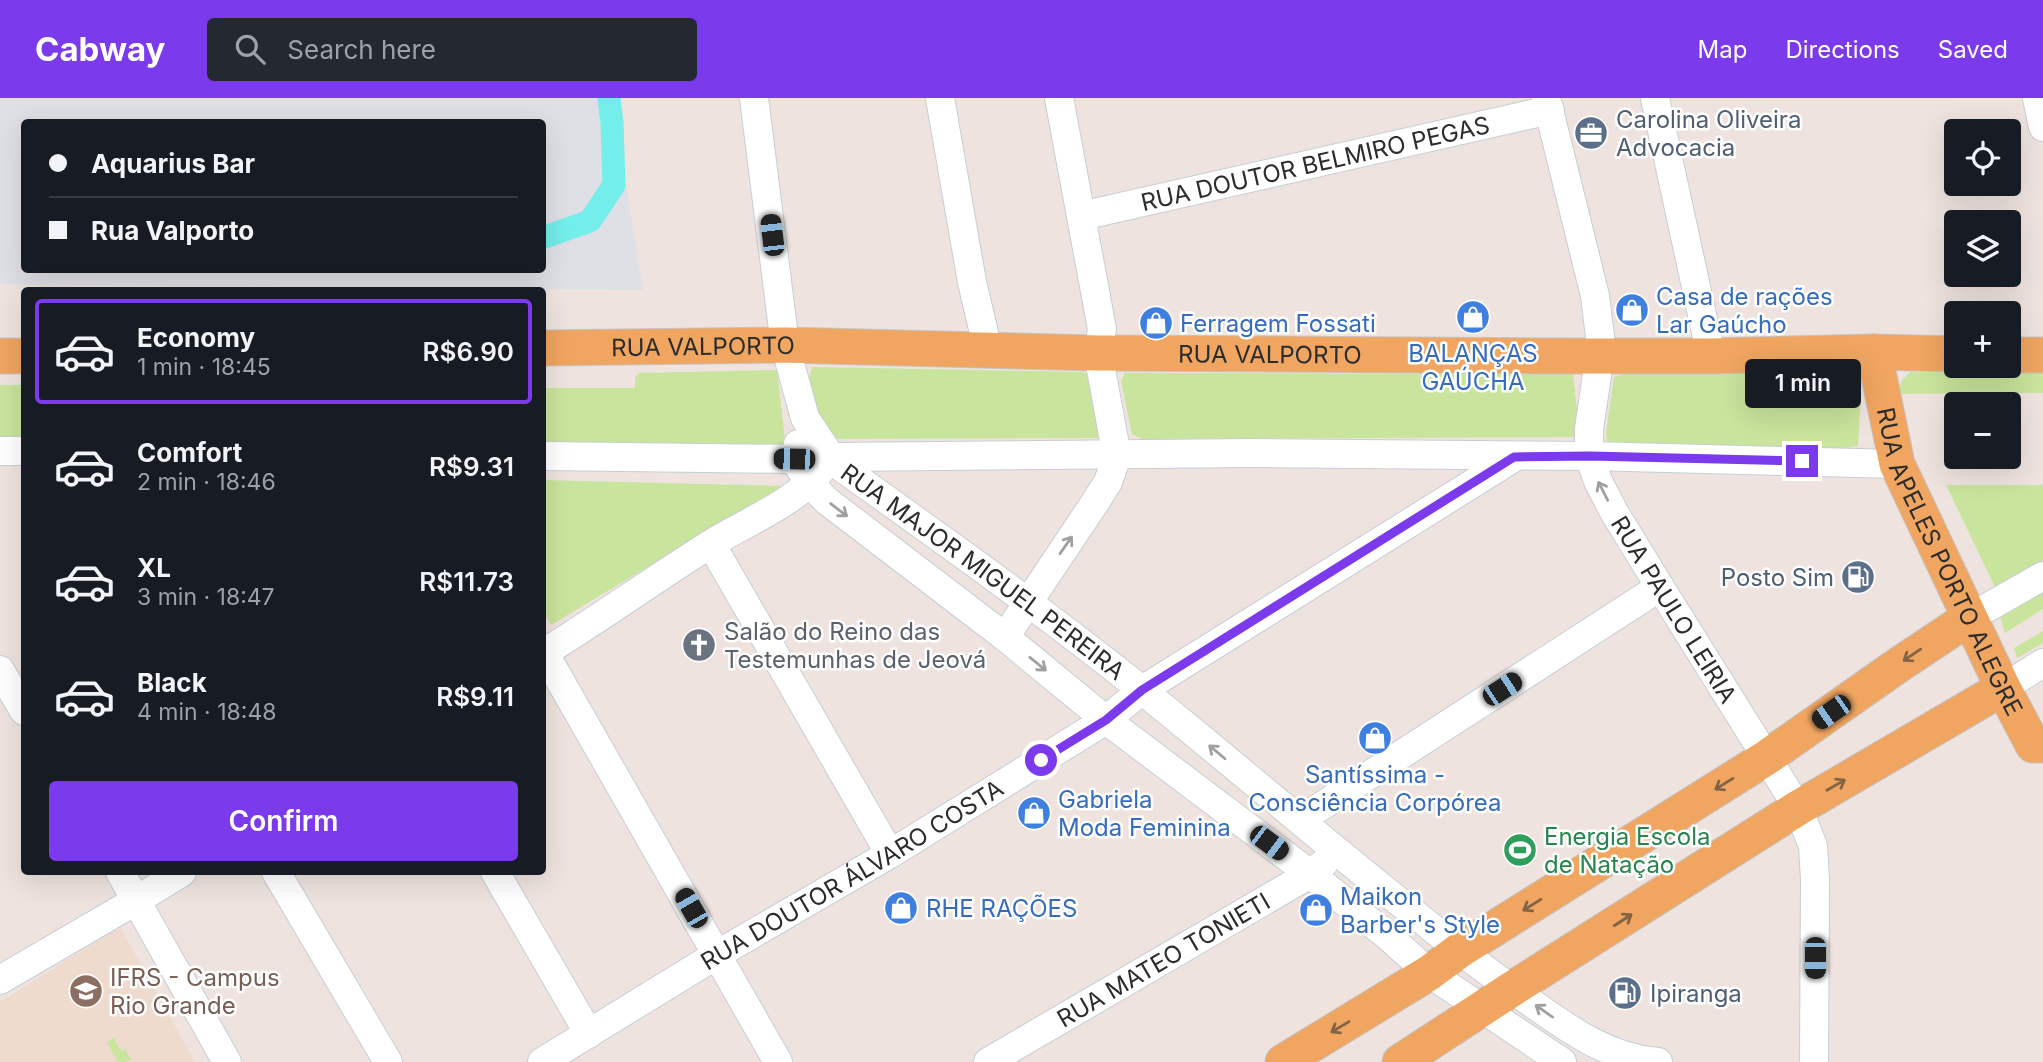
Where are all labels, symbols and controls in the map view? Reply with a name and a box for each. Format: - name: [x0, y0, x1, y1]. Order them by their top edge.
- search box: [207, 18, 697, 81]
- text: Cabway: [35, 29, 165, 69]
- icon: search: [231, 30, 269, 68]
- text: Search here: [287, 34, 436, 65]
- text: Map: [1698, 35, 1747, 64]
- text: Directions: [1785, 35, 1900, 64]
- text: Saved: [1938, 35, 2008, 64]
- place label: Carolina Oliveira Advocacia: [1616, 105, 1801, 162]
- street label: RUA DOUTOR BELMIRO PEGAS: [1138, 110, 1492, 217]
- office icon: Carolina Oliveira Advocacia: [1572, 114, 1610, 152]
- map controls: [1944, 119, 2021, 469]
- button: locate: [1944, 119, 2021, 196]
- text: Aquarius Bar: [91, 148, 255, 179]
- button: layers: [1944, 210, 2021, 287]
- car: [760, 213, 785, 257]
- text: Rua Valporto: [91, 215, 254, 246]
- place label: Casa de rações Lar Gaúcho: [1656, 282, 1833, 339]
- shop icon: Casa de rações Lar Gaúcho: [1613, 291, 1651, 329]
- shop icon: BALANÇAS GAÚCHA: [1454, 298, 1492, 336]
- button: +: [1944, 301, 2021, 378]
- shop icon: Ferragem Fossati: [1137, 304, 1175, 342]
- place label: Ferragem Fossati: [1180, 309, 1376, 338]
- icon: car: [53, 320, 116, 383]
- text: Economy: [137, 322, 255, 353]
- street label: RUA VALPORTO: [611, 330, 795, 362]
- text: R$6.90: [423, 336, 514, 367]
- street label: RUA VALPORTO: [1178, 339, 1362, 369]
- place label: BALANÇAS GAÚCHA: [1408, 339, 1538, 396]
- text: 1 min · 18:45: [137, 353, 271, 381]
- callout: 1 min: [1744, 360, 1860, 408]
- text: 1 min: [1775, 369, 1831, 397]
- button: −: [1944, 392, 2021, 469]
- street label: RUA APELES PORTO ALEGRE: [1871, 405, 2029, 720]
- icon: car: [53, 435, 116, 498]
- text: Comfort: [137, 437, 242, 468]
- route end: [1786, 445, 1818, 477]
- car: [773, 448, 816, 470]
- text: R$9.31: [429, 451, 514, 482]
- street label: RUA MAJOR MIGUEL PEREIRA: [836, 457, 1131, 686]
- text: 2 min · 18:46: [137, 468, 276, 496]
- one-way arrow: [1595, 481, 1609, 502]
- one-way arrow: [829, 502, 847, 517]
- street label: RUA PAULO LEIRIA: [1605, 511, 1743, 708]
- one-way arrow: [1059, 536, 1073, 555]
- icon: car: [53, 550, 116, 613]
- text: XL: [137, 552, 171, 583]
- fuel station icon: Posto Sim: [1839, 558, 1877, 596]
- place label: Posto Sim: [1721, 563, 1834, 592]
- text: R$11.73: [419, 566, 514, 597]
- text: 3 min · 18:47: [137, 583, 275, 611]
- place label: Salão do Reino das Testemunhas de Jeová: [724, 617, 986, 674]
- church icon: Salão do Reino das Testemunhas de Jeová: [680, 626, 718, 664]
- one-way arrow: [1903, 648, 1922, 663]
- one-way arrow: [1029, 656, 1047, 672]
- icon: car: [53, 665, 116, 728]
- text: Black: [137, 667, 207, 698]
- car: [1479, 669, 1526, 709]
- text: R$9.11: [436, 681, 514, 712]
- car: [1808, 691, 1855, 733]
- text: 4 min · 18:48: [137, 698, 277, 726]
- shop icon: Santíssima - Consciência Corpórea: [1356, 719, 1394, 757]
- route start: [1025, 744, 1057, 776]
- one-way arrow: [1208, 744, 1226, 760]
- place label: Santíssima - Consciência Corpórea: [1249, 760, 1501, 817]
- street label: RUA DOUTOR ÁLVARO COSTA: [695, 773, 1008, 976]
- one-way arrow: [1715, 777, 1735, 791]
- one-way arrow: [1826, 778, 1846, 792]
- button: Confirm: [49, 781, 518, 861]
- place label: Gabriela Moda Feminina: [1058, 785, 1231, 842]
- shop icon: Gabriela Moda Feminina: [1015, 794, 1053, 832]
- car: [1246, 822, 1293, 864]
- place label: Energia Escola de Natação: [1544, 822, 1710, 879]
- sports icon: Energia Escola de Natação: [1501, 831, 1539, 869]
- place label: Maikon Barber's Style: [1340, 882, 1500, 939]
- car: [672, 885, 711, 931]
- street label: RUA MATEO TONIETI: [1052, 886, 1275, 1033]
- shop icon: RHE RAÇÕES: [882, 889, 920, 927]
- shop icon: Maikon Barber's Style: [1297, 891, 1335, 929]
- place label: RHE RAÇÕES: [926, 894, 1077, 923]
- one-way arrow: [1522, 898, 1542, 912]
- one-way arrow: [1613, 913, 1633, 927]
- car: [1805, 937, 1826, 979]
- place label: IFRS - Campus Rio Grande: [110, 963, 280, 1020]
- school or university icon: IFRS - Campus Rio Grande: [67, 972, 105, 1010]
- fuel station icon: Ipiranga: [1606, 974, 1644, 1012]
- place label: Ipiranga: [1650, 979, 1742, 1008]
- one-way arrow: [1535, 1004, 1554, 1018]
- one-way arrow: [1331, 1021, 1351, 1035]

